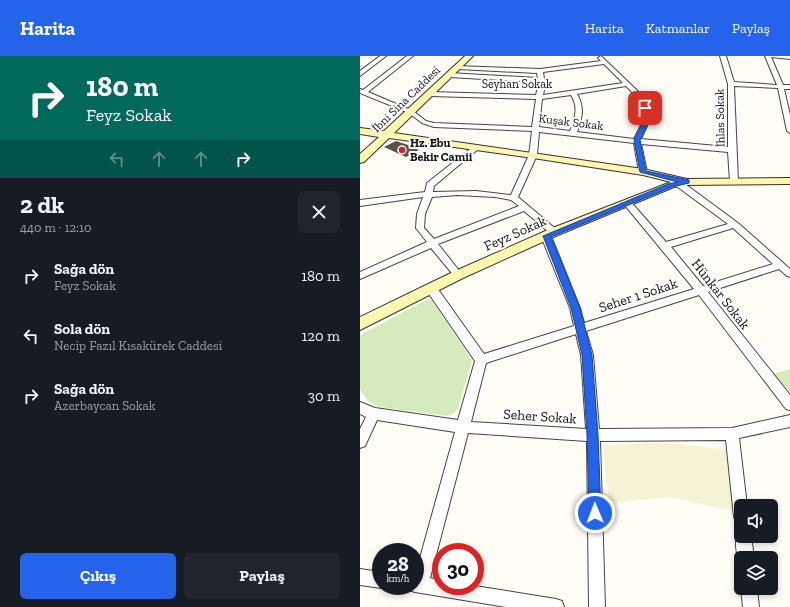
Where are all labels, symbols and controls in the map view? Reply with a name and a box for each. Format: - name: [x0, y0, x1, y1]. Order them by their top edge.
- text: Harita: [20, 17, 75, 40]
- text: Harita: [585, 20, 624, 37]
- text: Katmanlar: [646, 20, 710, 37]
- text: Paylaş: [732, 20, 770, 37]
- street label: İbni Sina Caddesi: [369, 62, 443, 135]
- text: 180 m: [86, 70, 158, 103]
- icon: right: [20, 72, 72, 124]
- street label: Seyhan Sokak: [482, 77, 553, 91]
- street label: İhlas Sokak: [712, 88, 728, 147]
- pin: [628, 91, 662, 125]
- icon: arrive: [634, 97, 656, 119]
- text: Feyz Sokak: [86, 104, 172, 126]
- street label: Kuşak Sokak: [538, 111, 605, 133]
- place label: Hz. Ebu Bekir Camii: [410, 136, 473, 164]
- marker: Hz. Ebu Bekir Camii: [397, 145, 407, 155]
- icon: left: [106, 148, 128, 170]
- icon: ahead: [148, 148, 170, 170]
- icon: ahead: [190, 148, 212, 170]
- icon: right: [232, 148, 254, 170]
- text: 2 dk: [20, 190, 64, 219]
- button: close: [298, 191, 340, 233]
- street label: Feyz Sokak: [481, 212, 550, 255]
- text: 440 m · 12:10: [20, 220, 92, 235]
- street label: Hünkar Sokak: [688, 256, 754, 334]
- text: Sağa dön: [54, 260, 114, 278]
- icon: right: [20, 265, 42, 287]
- text: 180 m: [301, 267, 340, 285]
- street label: Seher 1 Sokak: [597, 275, 680, 316]
- text: Feyz Sokak: [54, 278, 116, 293]
- text: Sola dön: [54, 320, 110, 338]
- icon: left: [20, 325, 42, 347]
- text: 120 m: [302, 327, 340, 345]
- text: Necip Fazıl Kısakürek Caddesi: [54, 338, 222, 353]
- text: Sağa dön: [54, 380, 114, 398]
- icon: right: [20, 385, 42, 407]
- text: 30 m: [308, 387, 340, 405]
- text: Azerbaycan Sokak: [54, 398, 156, 413]
- street label: Seher Sokak: [503, 405, 578, 428]
- position arrow: [574, 492, 616, 534]
- map controls: [734, 499, 778, 595]
- button: sound: [734, 499, 778, 543]
- speed limit sign: 30: [432, 543, 484, 595]
- button: layers: [734, 551, 778, 595]
- text: 28: [387, 552, 409, 576]
- button: Çıkış: [20, 553, 176, 599]
- button: Paylaş: [184, 553, 340, 599]
- text: km/h: [387, 573, 409, 585]

